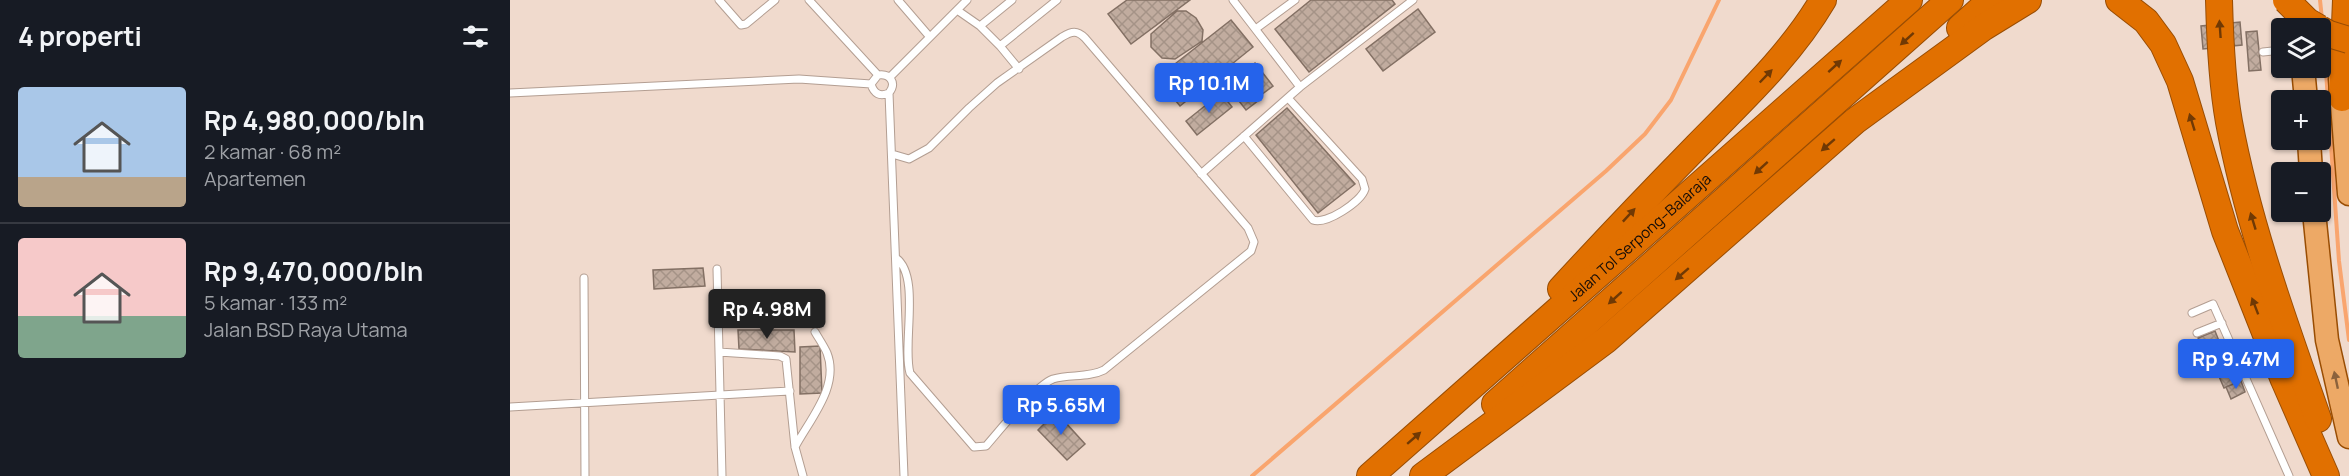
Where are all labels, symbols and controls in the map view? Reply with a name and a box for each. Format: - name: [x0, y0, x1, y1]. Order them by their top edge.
- text: 4 properti: [18, 18, 142, 54]
- map controls: [2271, 18, 2331, 222]
- button: layers: [2271, 18, 2331, 78]
- icon: filters: [459, 20, 492, 53]
- one-way arrow: [2216, 20, 2225, 39]
- one-way arrow: [1900, 32, 1915, 45]
- one-way arrow: [1827, 60, 1842, 73]
- pin: Rp 10.1M: [1147, 63, 1271, 114]
- text: Rp 10.1M: [1169, 69, 1249, 96]
- one-way arrow: [1758, 69, 1772, 83]
- button: +: [2271, 90, 2331, 150]
- text: Rp 4,980,000/bln: [204, 102, 425, 138]
- icon: home: [66, 111, 138, 183]
- one-way arrow: [2187, 113, 2196, 131]
- text: 2 kamar · 68 m²: [204, 138, 341, 165]
- one-way arrow: [1821, 138, 1836, 151]
- one-way arrow: [1754, 161, 1769, 174]
- button: −: [2271, 162, 2331, 222]
- text: Apartemen: [204, 165, 306, 192]
- street label: Jalan Tol Serpong–Balaraja: [1563, 168, 1716, 306]
- one-way arrow: [1622, 208, 1636, 222]
- one-way arrow: [2248, 212, 2257, 230]
- text: Rp 9,470,000/bln: [204, 253, 423, 289]
- icon: home: [66, 262, 138, 334]
- one-way arrow: [1674, 267, 1689, 281]
- text: 5 kamar · 133 m²: [204, 289, 347, 316]
- pin: Rp 4.98M: [705, 289, 829, 340]
- one-way arrow: [1608, 291, 1623, 304]
- text: Rp 4.98M: [722, 295, 812, 322]
- one-way arrow: [2250, 297, 2259, 315]
- text: Jalan BSD Raya Utama: [204, 316, 408, 343]
- pin: Rp 9.47M: [2174, 339, 2298, 390]
- text: Rp 9.47M: [2192, 345, 2280, 372]
- one-way arrow: [2331, 371, 2341, 389]
- pin: Rp 5.65M: [999, 385, 1123, 436]
- text: Rp 5.65M: [1017, 391, 1105, 418]
- one-way arrow: [1406, 432, 1421, 445]

